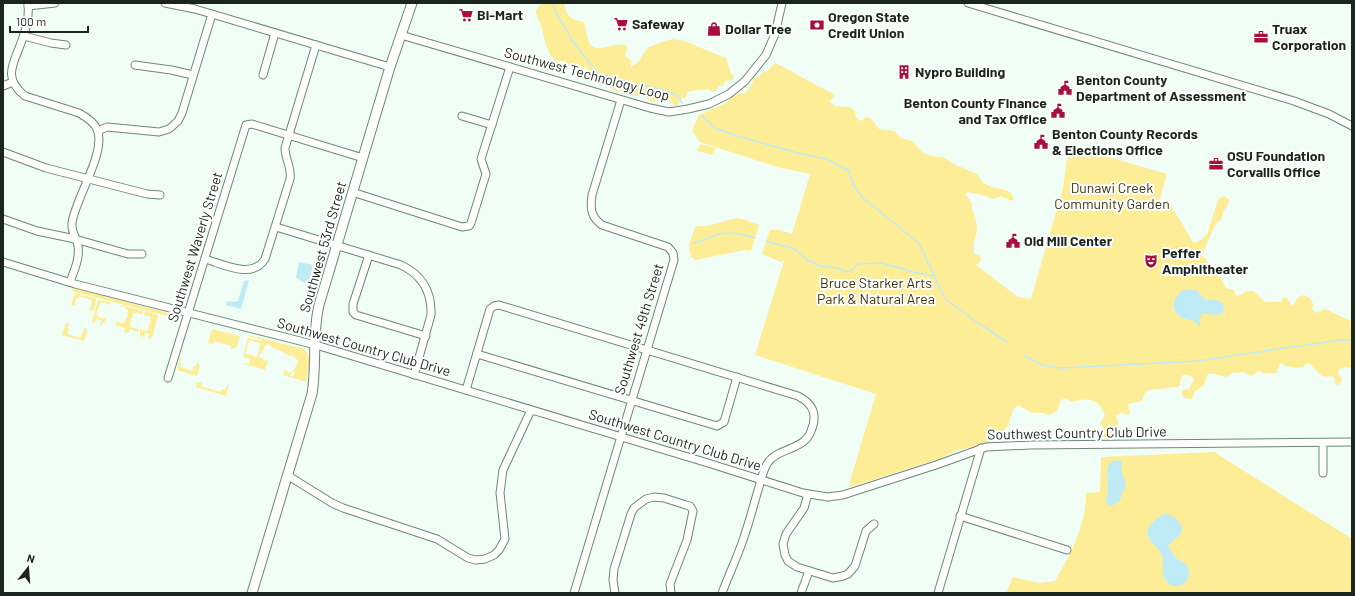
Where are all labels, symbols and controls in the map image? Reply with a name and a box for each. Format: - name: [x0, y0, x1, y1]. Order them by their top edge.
- place label: Bi-Mart: [477, 6, 523, 23]
- supermarket icon: Bi-Mart: [458, 7, 474, 23]
- scale bar: [10, 8, 88, 34]
- place label: Oregon State Credit Union: [828, 8, 910, 41]
- text: 100 m: [16, 14, 46, 28]
- place label: Safeway: [632, 15, 685, 32]
- supermarket icon: Safeway: [613, 16, 629, 32]
- bank icon: Oregon State Credit Union: [809, 17, 825, 33]
- place label: Dollar Tree: [725, 20, 792, 37]
- place label: Truax Corporation: [1272, 20, 1346, 53]
- shop icon: Dollar Tree: [706, 21, 722, 37]
- office icon: Truax Corporation: [1253, 29, 1269, 45]
- street label: Southwest Technology Loop: [503, 43, 672, 104]
- place label: Nypro Building: [915, 63, 1005, 80]
- building icon: Nypro Building: [896, 64, 912, 80]
- place label: Benton County Department of Assessment: [1076, 71, 1246, 104]
- public building icon: Benton County Department of Assessment: [1057, 80, 1073, 96]
- place label: Benton County Finance and Tax Office: [904, 94, 1047, 127]
- public building icon: Benton County Finance and Tax Office: [1050, 103, 1066, 119]
- place label: Benton County Records & Elections Office: [1052, 125, 1198, 158]
- public building icon: Benton County Records & Elections Office: [1033, 134, 1049, 150]
- place label: OSU Foundation Corvallis Office: [1227, 147, 1325, 180]
- office icon: OSU Foundation Corvallis Office: [1208, 156, 1224, 172]
- street label: Southwest Waverly Street: [164, 170, 225, 324]
- street label: Southwest 53rd Street: [296, 179, 349, 314]
- park label: Dunawi Creek Community Garden: [1054, 179, 1170, 212]
- place label: Old Mill Center: [1024, 232, 1113, 249]
- public building icon: Old Mill Center: [1005, 233, 1021, 249]
- place label: Peffer Amphitheater: [1162, 244, 1249, 277]
- theatre icon: Peffer Amphitheater: [1143, 253, 1159, 269]
- street label: Southwest 49th Street: [610, 261, 667, 397]
- park label: Bruce Starker Arts Park & Natural Area: [817, 274, 935, 307]
- street label: Southwest Country Club Drive: [276, 314, 453, 379]
- street label: Southwest Country Club Drive: [587, 405, 763, 474]
- street label: Southwest Country Club Drive: [987, 422, 1167, 443]
- north arrow: [8, 548, 48, 588]
- text: N: [26, 551, 36, 565]

